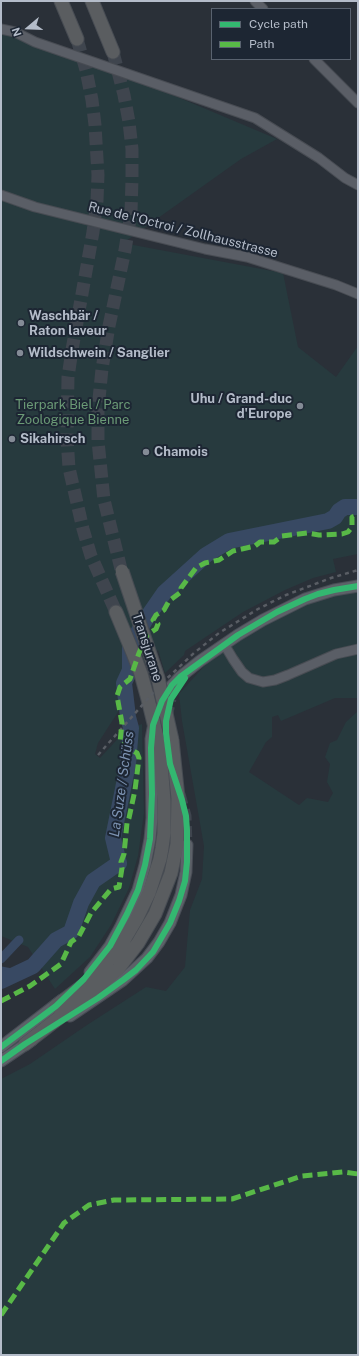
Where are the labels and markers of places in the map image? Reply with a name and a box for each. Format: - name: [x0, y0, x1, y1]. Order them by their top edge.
- place label: Waschbär / Raton laveur: [29, 308, 107, 339]
- marker: Waschbär / Raton laveur: [16, 318, 26, 328]
- place label: Wildschwein / Sanglier: [28, 345, 170, 361]
- marker: Wildschwein / Sanglier: [15, 348, 25, 358]
- place label: Uhu / Grand-duc d'Europe: [190, 391, 292, 422]
- marker: Uhu / Grand-duc d'Europe: [295, 401, 305, 411]
- place label: Sikahirsch: [20, 431, 85, 447]
- marker: Sikahirsch: [7, 434, 17, 444]
- place label: Chamois: [154, 444, 208, 460]
- marker: Chamois: [141, 447, 151, 457]

